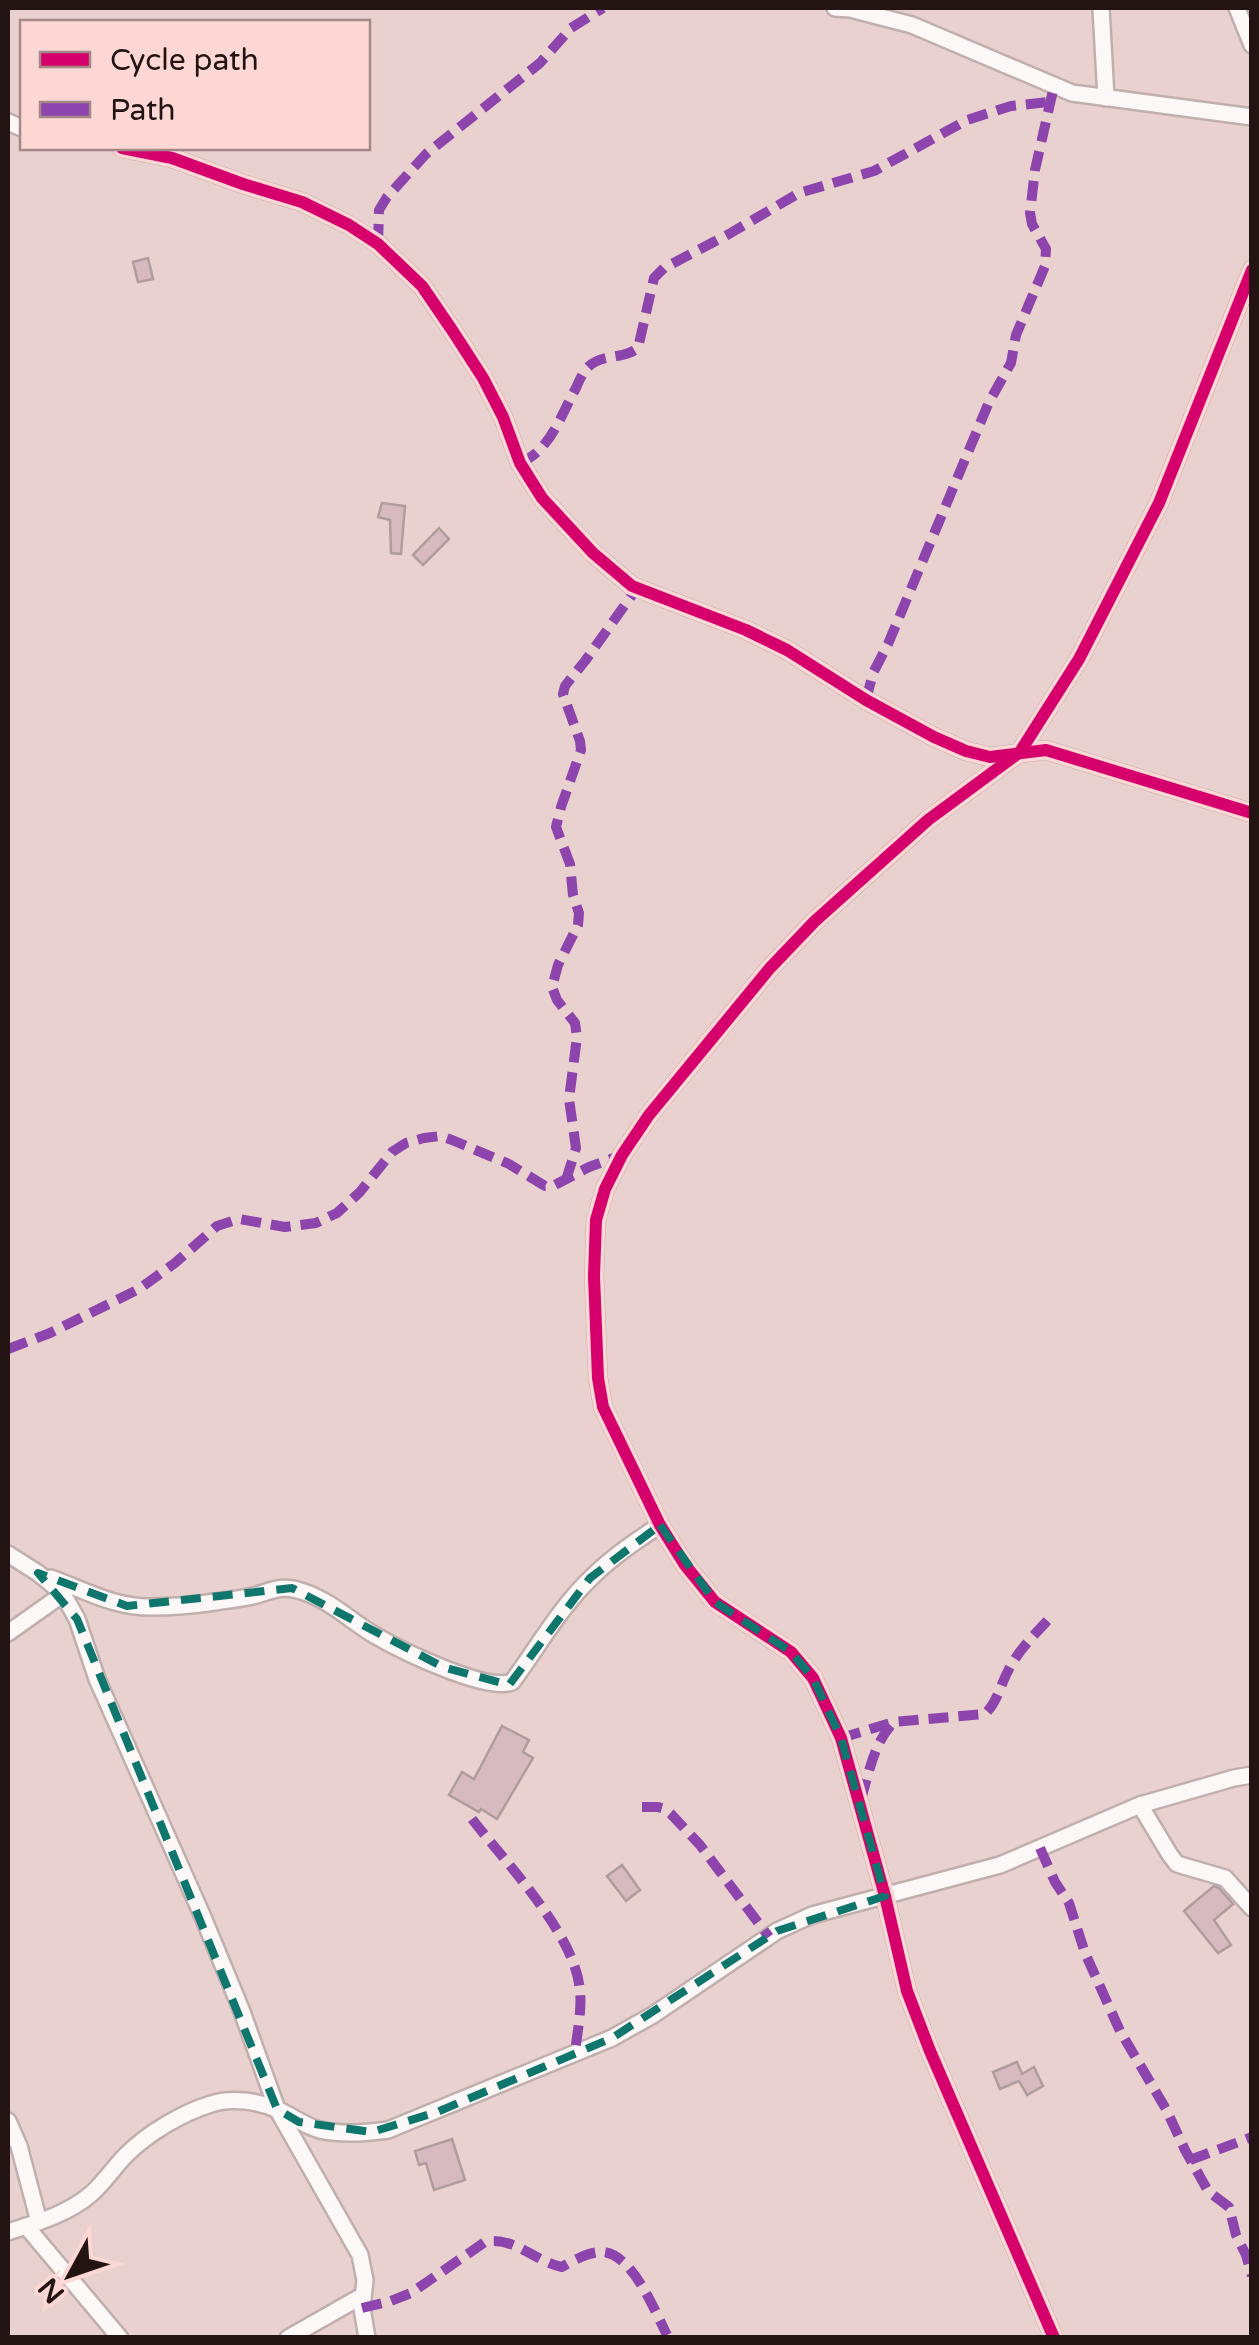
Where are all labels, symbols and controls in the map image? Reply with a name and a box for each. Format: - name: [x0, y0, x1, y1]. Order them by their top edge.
- legend: [20, 20, 370, 150]
- text: Cycle path: [110, 42, 259, 79]
- text: Path: [110, 92, 176, 129]
- north arrow: [20, 2225, 120, 2325]
- text: N: [31, 2271, 72, 2310]

